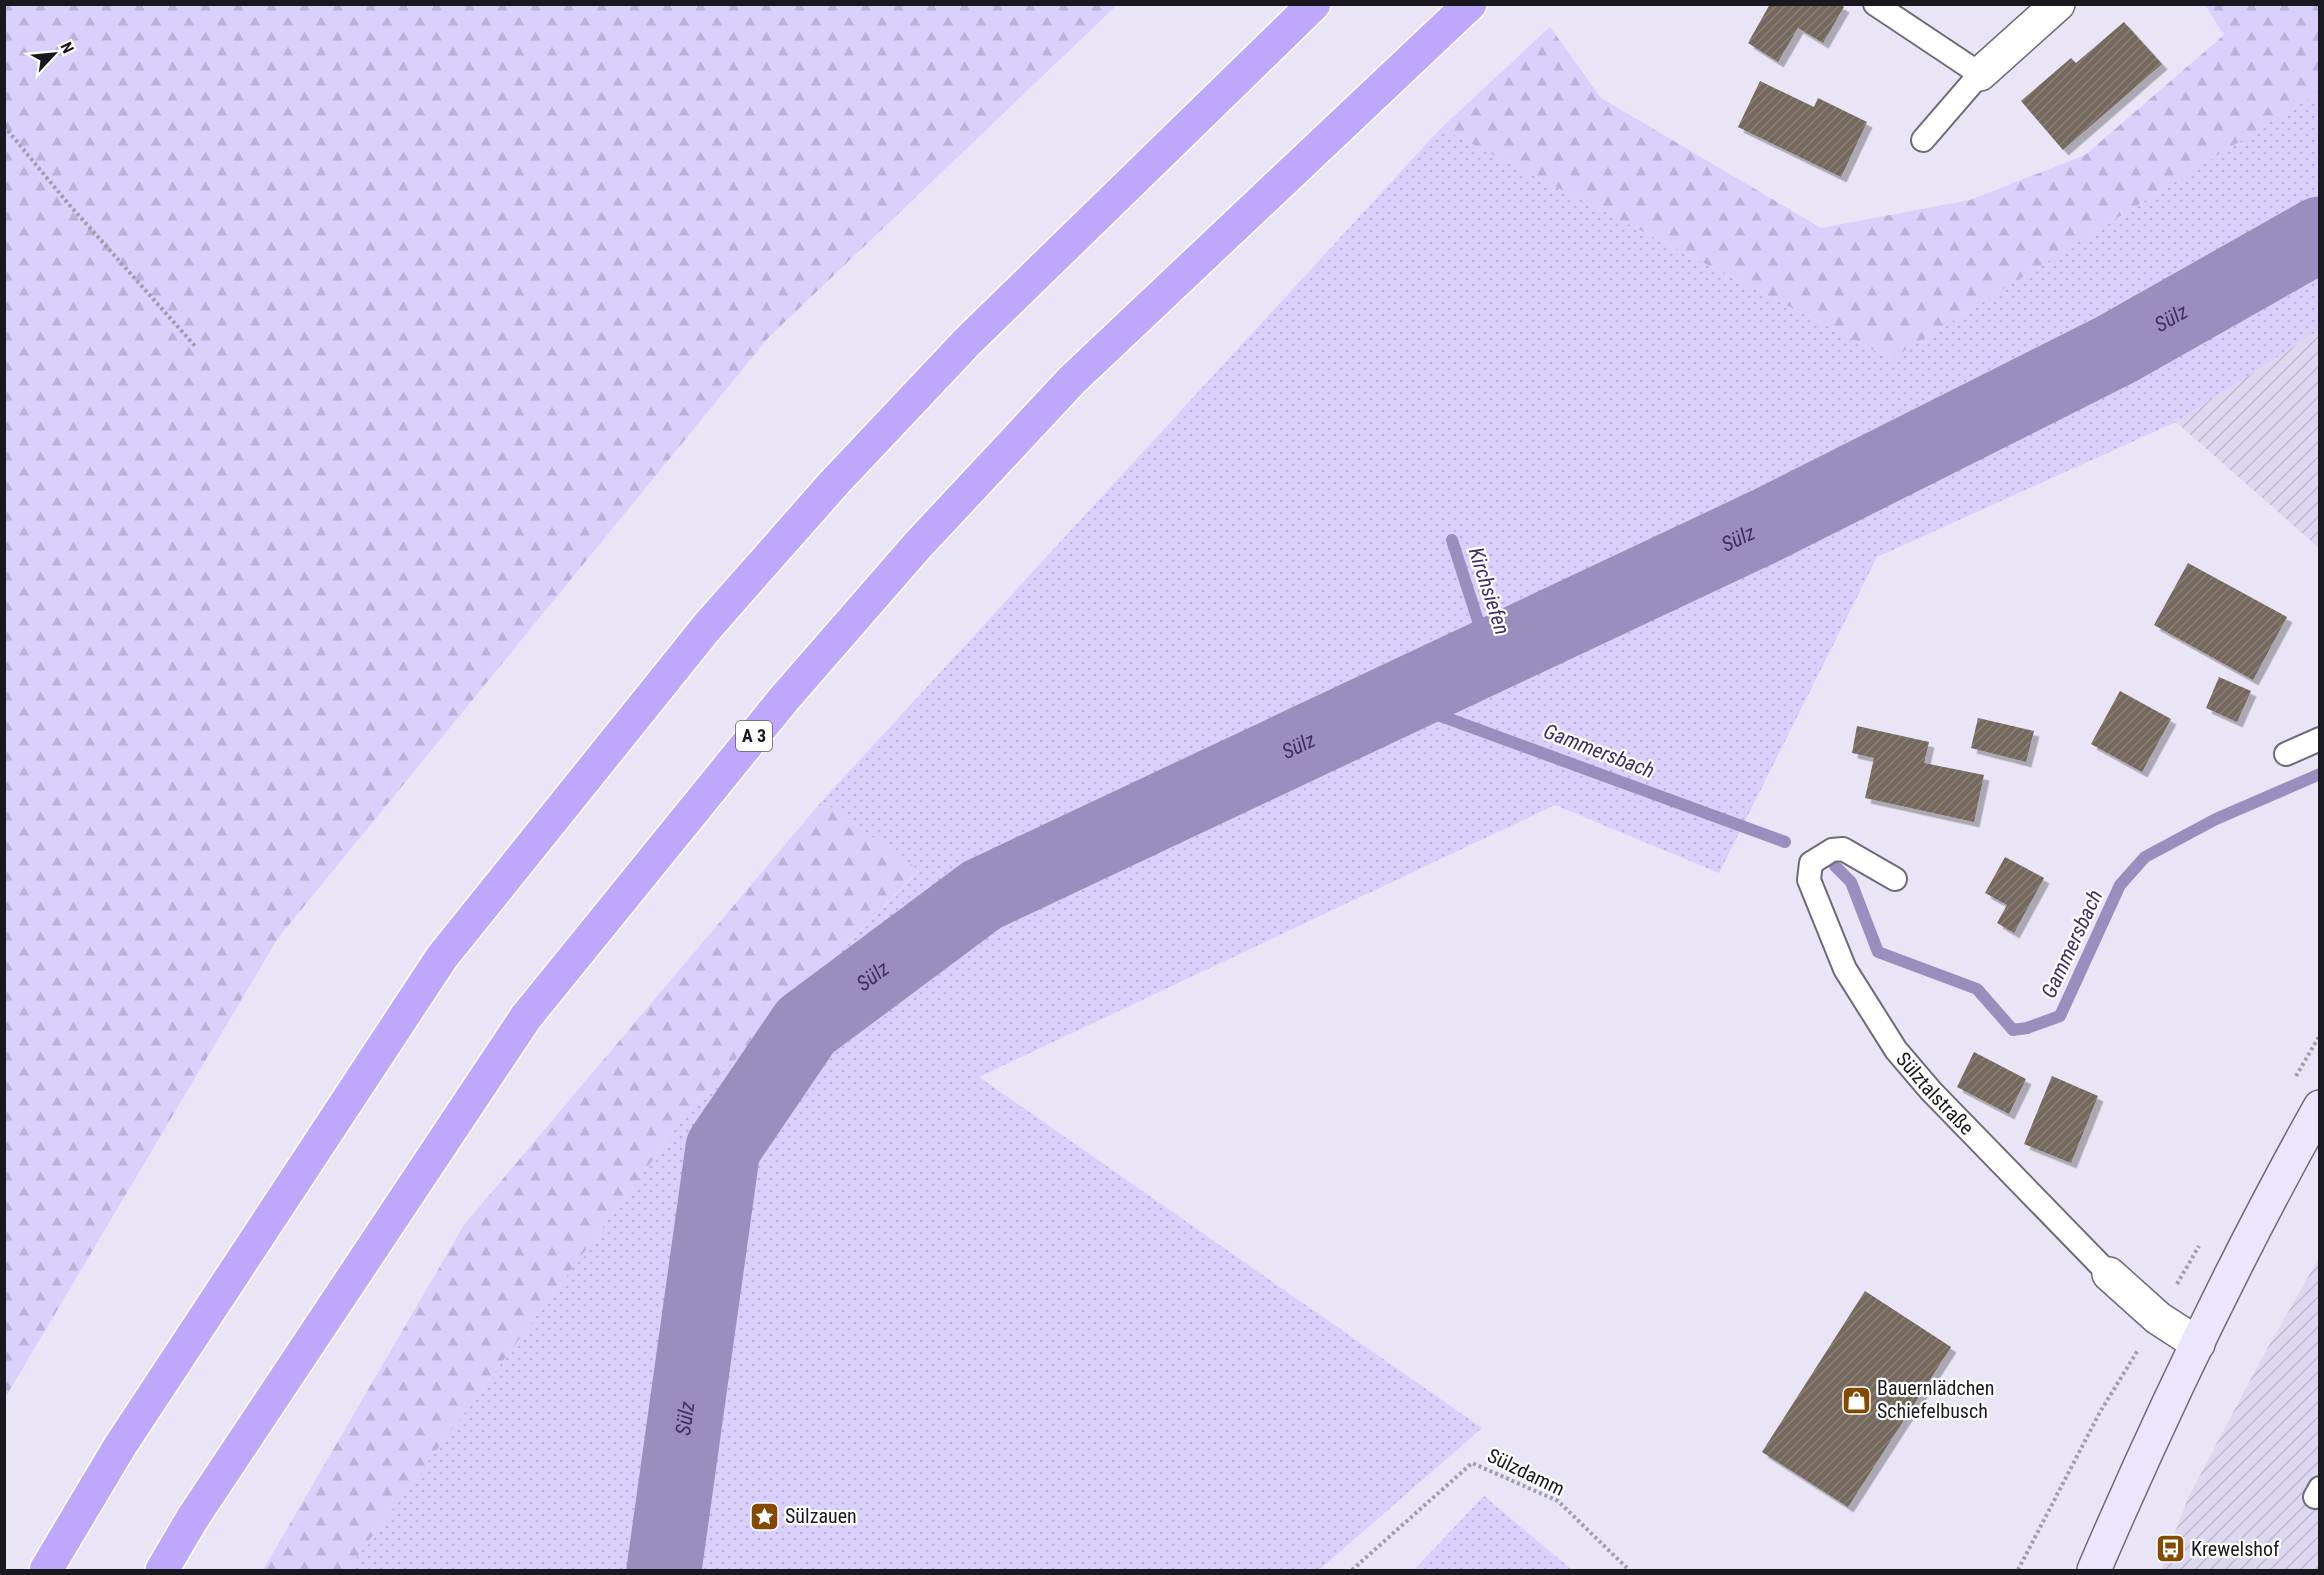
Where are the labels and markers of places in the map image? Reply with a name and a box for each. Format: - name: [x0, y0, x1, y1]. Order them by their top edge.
- place label: Bauernlädchen Schiefelbusch: [1877, 1376, 1994, 1423]
- shop icon: Bauernlädchen Schiefelbusch: [1840, 1384, 1872, 1416]
- place icon: Sülzauen: [748, 1500, 780, 1532]
- place label: Sülzauen: [785, 1504, 857, 1528]
- bus stop icon: Krewelshof: [2154, 1533, 2186, 1565]
- place label: Krewelshof: [2191, 1537, 2280, 1561]

